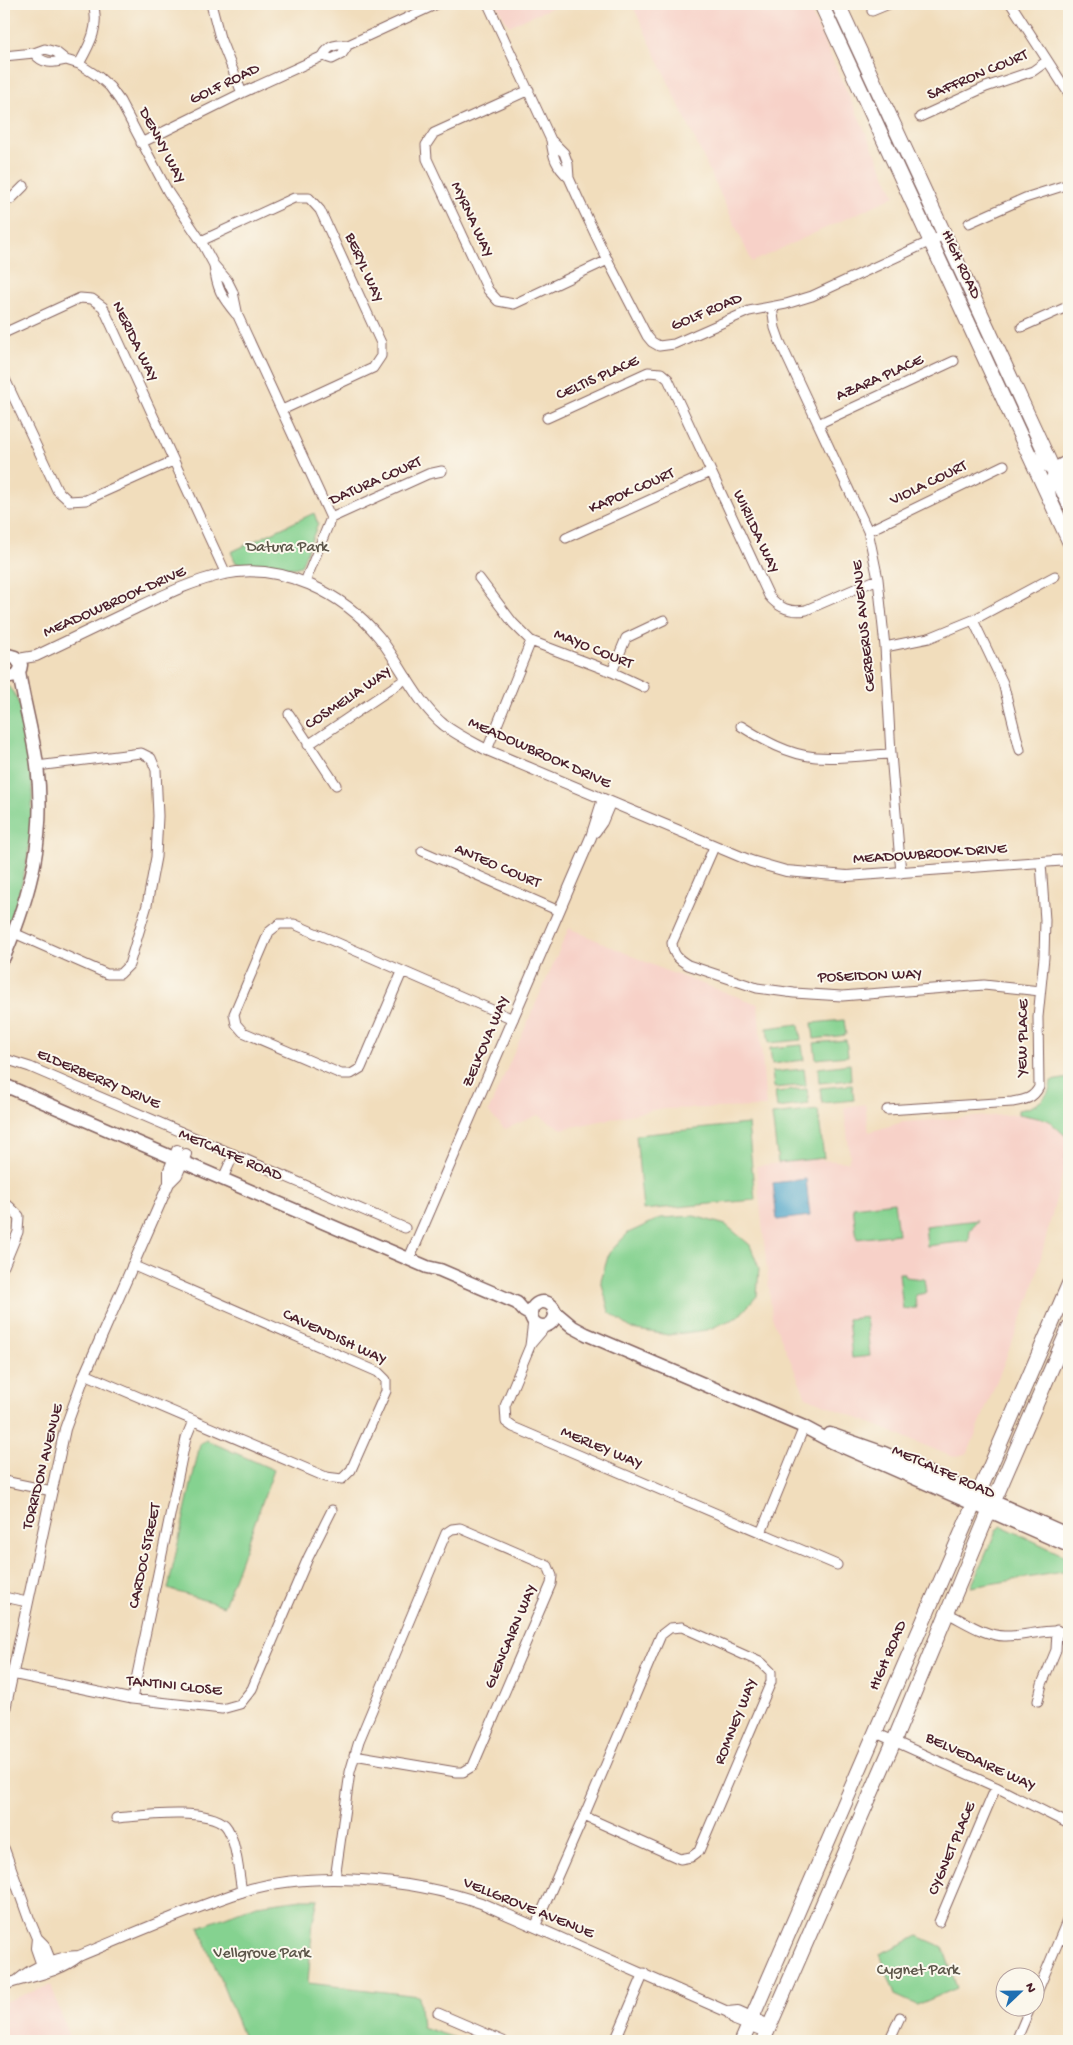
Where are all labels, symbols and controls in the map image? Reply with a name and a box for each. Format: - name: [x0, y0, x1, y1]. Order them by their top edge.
- street label: SAFFRON COURT: [925, 46, 1032, 106]
- street label: GOLF ROAD: [187, 60, 264, 110]
- street label: DENNY WAY: [133, 104, 189, 187]
- street label: MYRNA WAY: [445, 179, 497, 261]
- street label: HIGH ROAD: [936, 228, 984, 303]
- street label: BERYL WAY: [339, 229, 387, 306]
- street label: GOLF ROAD: [669, 289, 746, 336]
- street label: NERIDA WAY: [106, 299, 162, 385]
- street label: AZARA PLACE: [833, 351, 928, 407]
- street label: CELTIS PLACE: [554, 352, 643, 406]
- street label: DATURA COURT: [326, 453, 426, 511]
- street label: VIOLA COURT: [886, 457, 971, 511]
- street label: KAPOK COURT: [586, 464, 678, 519]
- street label: WIRILDA WAY: [727, 487, 783, 577]
- park label: Datura Park: [245, 539, 330, 558]
- street label: CERBERUS AVENUE: [849, 558, 881, 693]
- street label: MEADOWBROOK DRIVE: [41, 563, 190, 643]
- street label: MAYO COURT: [551, 626, 636, 675]
- street label: COSMELIA WAY: [302, 663, 396, 735]
- street label: MEADOWBROOK DRIVE: [465, 714, 614, 794]
- street label: ANTEO COURT: [451, 840, 544, 894]
- street label: MEADOWBROOK DRIVE: [852, 840, 1009, 870]
- street label: POSEIDON WAY: [816, 966, 923, 988]
- street label: ZELKOVA WAY: [459, 994, 515, 1090]
- street label: YEW PLACE: [1014, 998, 1034, 1079]
- street label: ELDERBERRY DRIVE: [33, 1045, 164, 1115]
- street label: METCALFE ROAD: [175, 1126, 285, 1187]
- street label: CAVENDISH WAY: [279, 1306, 389, 1370]
- street label: TORRIDON AVENUE: [19, 1401, 69, 1533]
- street label: MERLEY WAY: [557, 1423, 645, 1475]
- street label: METCALFE ROAD: [888, 1442, 998, 1504]
- street label: CARDOC STREET: [126, 1501, 167, 1610]
- street label: GLENCAIRN WAY: [481, 1582, 543, 1692]
- street label: HIGH ROAD: [866, 1618, 912, 1694]
- street label: TANTINI CLOSE: [124, 1672, 224, 1702]
- street label: ROMNEY WAY: [711, 1676, 763, 1768]
- street label: BELVEDAIRE WAY: [921, 1729, 1038, 1797]
- street label: CYGNET PLACE: [925, 1799, 982, 1898]
- street label: VELLGROVE AVENUE: [459, 1874, 597, 1944]
- park label: Vellgrove Park: [213, 1945, 312, 1964]
- park label: Cygnet Park: [877, 1962, 961, 1981]
- north arrow: [996, 1968, 1046, 2018]
- text: N: [1020, 1981, 1039, 1995]

